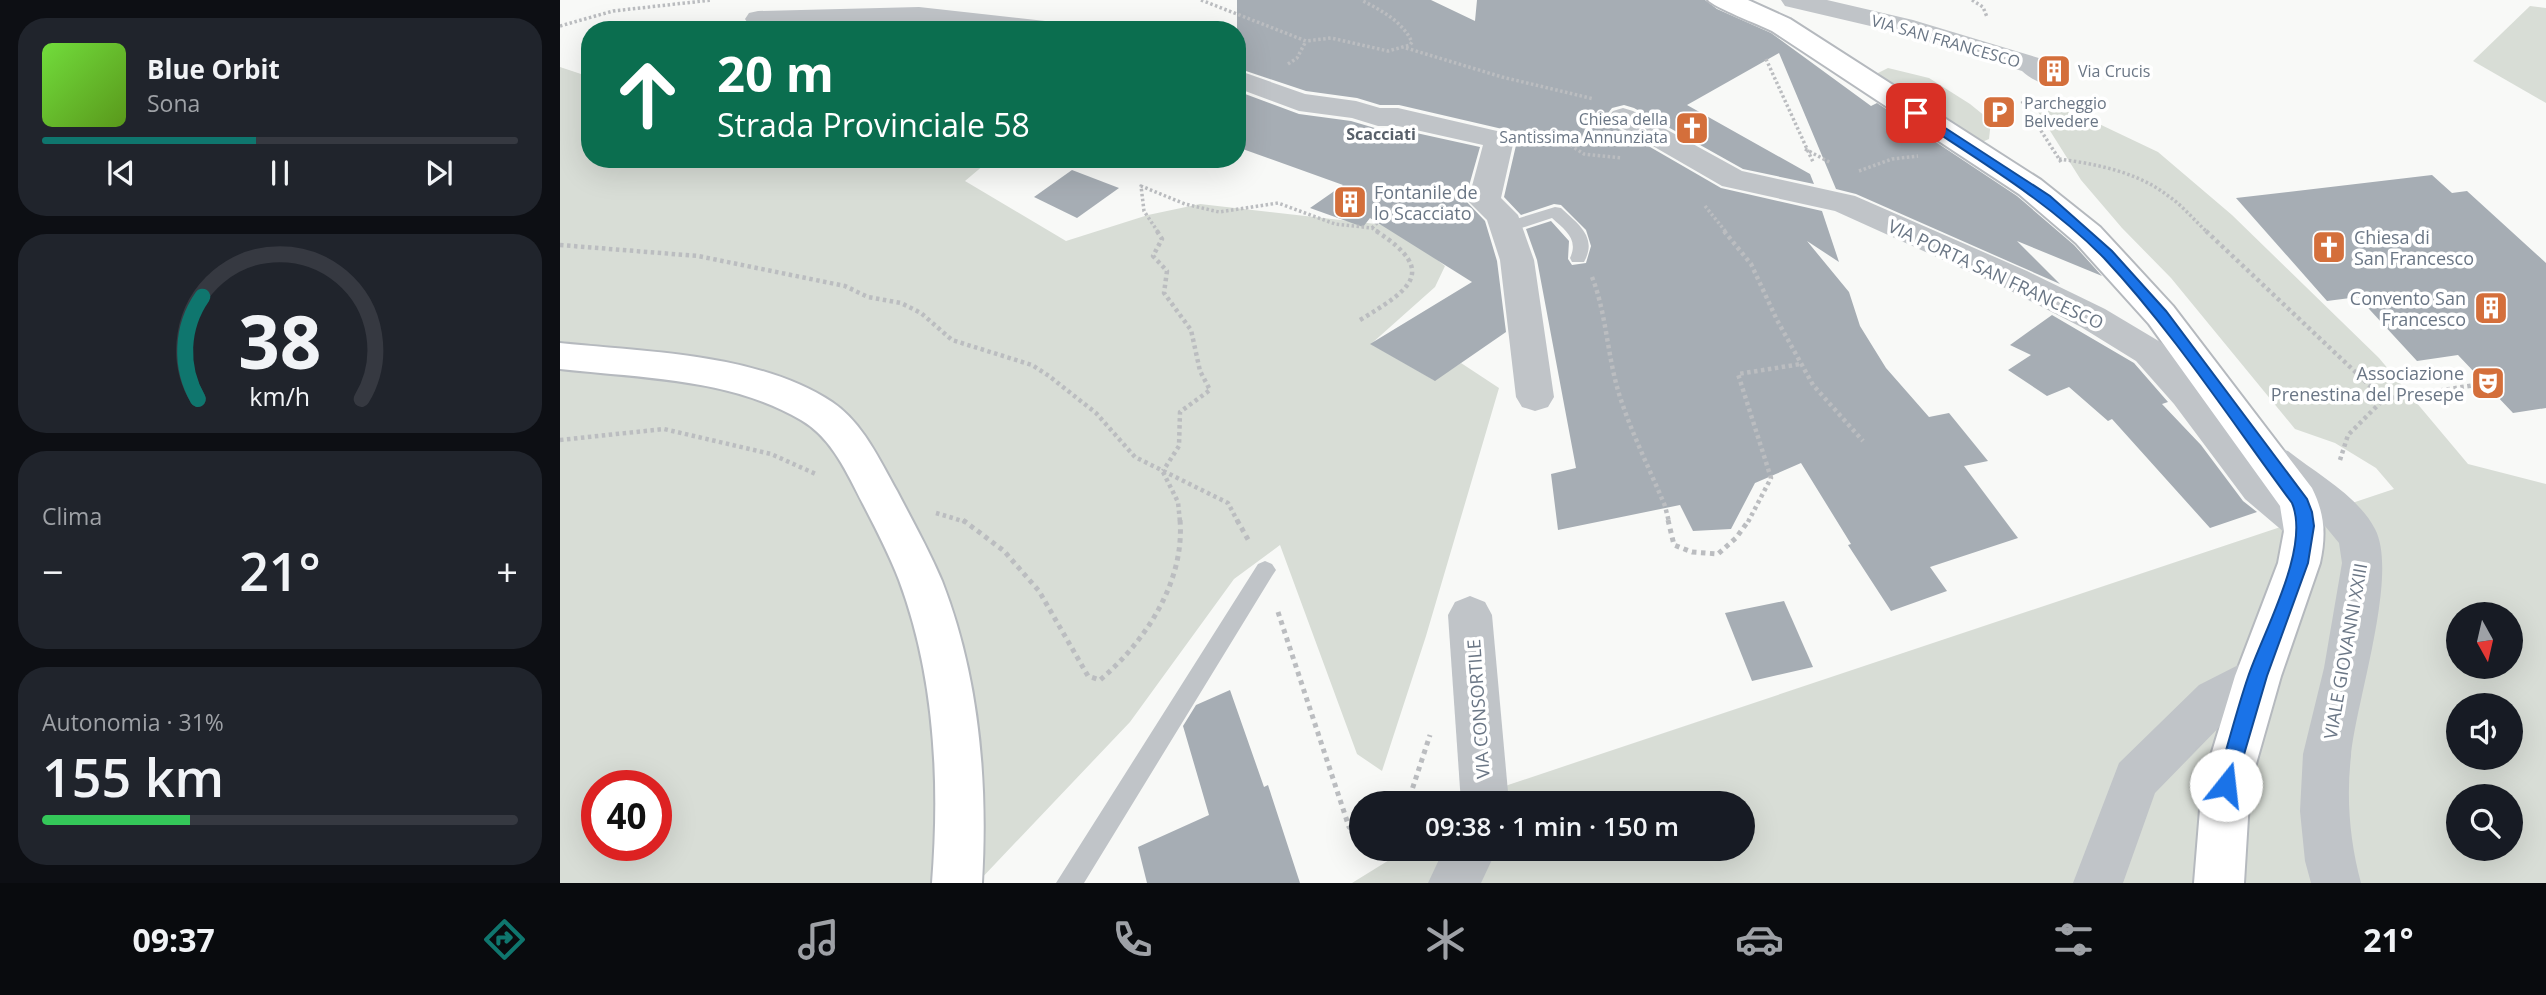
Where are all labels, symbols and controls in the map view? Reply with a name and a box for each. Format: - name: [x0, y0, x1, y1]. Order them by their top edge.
- street label: VIA SAN FRANCESCO: [1869, 9, 2023, 73]
- text: 20 m: [717, 40, 834, 106]
- icon: ahead: [602, 49, 693, 140]
- text: Blue Orbit: [147, 51, 280, 87]
- building icon: Via Crucis: [2035, 52, 2073, 90]
- place label: Via Crucis: [2078, 60, 2150, 82]
- pin: [1886, 83, 1946, 143]
- text: Sona: [147, 87, 200, 119]
- place label: Parcheggio Belvedere: [2024, 92, 2107, 132]
- parking icon: Parcheggio Belvedere: [1980, 93, 2018, 131]
- icon: arrive: [1897, 94, 1935, 132]
- text: Strada Provinciale 58: [717, 103, 1030, 146]
- place label: Chiesa della Santissima Annunziata: [1499, 108, 1668, 148]
- church icon: Chiesa della Santissima Annunziata: [1673, 109, 1711, 147]
- district label: Scacciati: [1346, 123, 1416, 145]
- icon: previous: [102, 154, 140, 192]
- icon: pause: [261, 154, 299, 192]
- icon: next: [420, 154, 458, 192]
- place label: Fontanile de lo Scacciato: [1374, 180, 1478, 225]
- building icon: Fontanile de lo Scacciato: [1331, 183, 1369, 221]
- street label: VIA PORTA SAN FRANCESCO: [1884, 213, 2108, 335]
- place label: Chiesa di San Francesco: [2354, 225, 2474, 270]
- church icon: Chiesa di San Francesco: [2310, 228, 2348, 266]
- place label: Convento San Francesco: [2350, 286, 2466, 331]
- building icon: Convento San Francesco: [2472, 289, 2510, 327]
- text: 38: [238, 292, 322, 391]
- place label: Associazione Prenestina del Presepe: [2271, 361, 2464, 406]
- theatre icon: Associazione Prenestina del Presepe: [2469, 364, 2507, 402]
- text: km/h: [250, 379, 310, 413]
- text: Clima: [42, 500, 102, 532]
- text: 21°: [239, 535, 321, 606]
- text: −: [42, 545, 64, 597]
- text: +: [496, 545, 518, 597]
- street label: VIALE GIOVANNI XXIII: [2318, 561, 2372, 741]
- north arrow: [2446, 602, 2524, 679]
- map controls: [2446, 602, 2523, 861]
- street label: VIA CONSORTILE: [1461, 638, 1495, 780]
- button: sound: [2446, 693, 2523, 770]
- text: Autonomia · 31%: [42, 706, 224, 738]
- text: 155 km: [42, 741, 224, 812]
- position arrow: [2189, 748, 2263, 822]
- speed limit sign: 40: [581, 770, 672, 861]
- button: search: [2446, 784, 2523, 861]
- text: 09:38 · 1 min · 150 m: [1425, 808, 1679, 844]
- icon: directions: [480, 915, 529, 964]
- icon: music: [794, 915, 843, 964]
- icon: phone: [1108, 915, 1157, 964]
- icon: climate: [1421, 915, 1470, 964]
- icon: car: [1735, 915, 1784, 964]
- icon: filters: [2049, 915, 2098, 964]
- text: 09:37: [132, 918, 215, 961]
- text: 21°: [2363, 918, 2414, 961]

